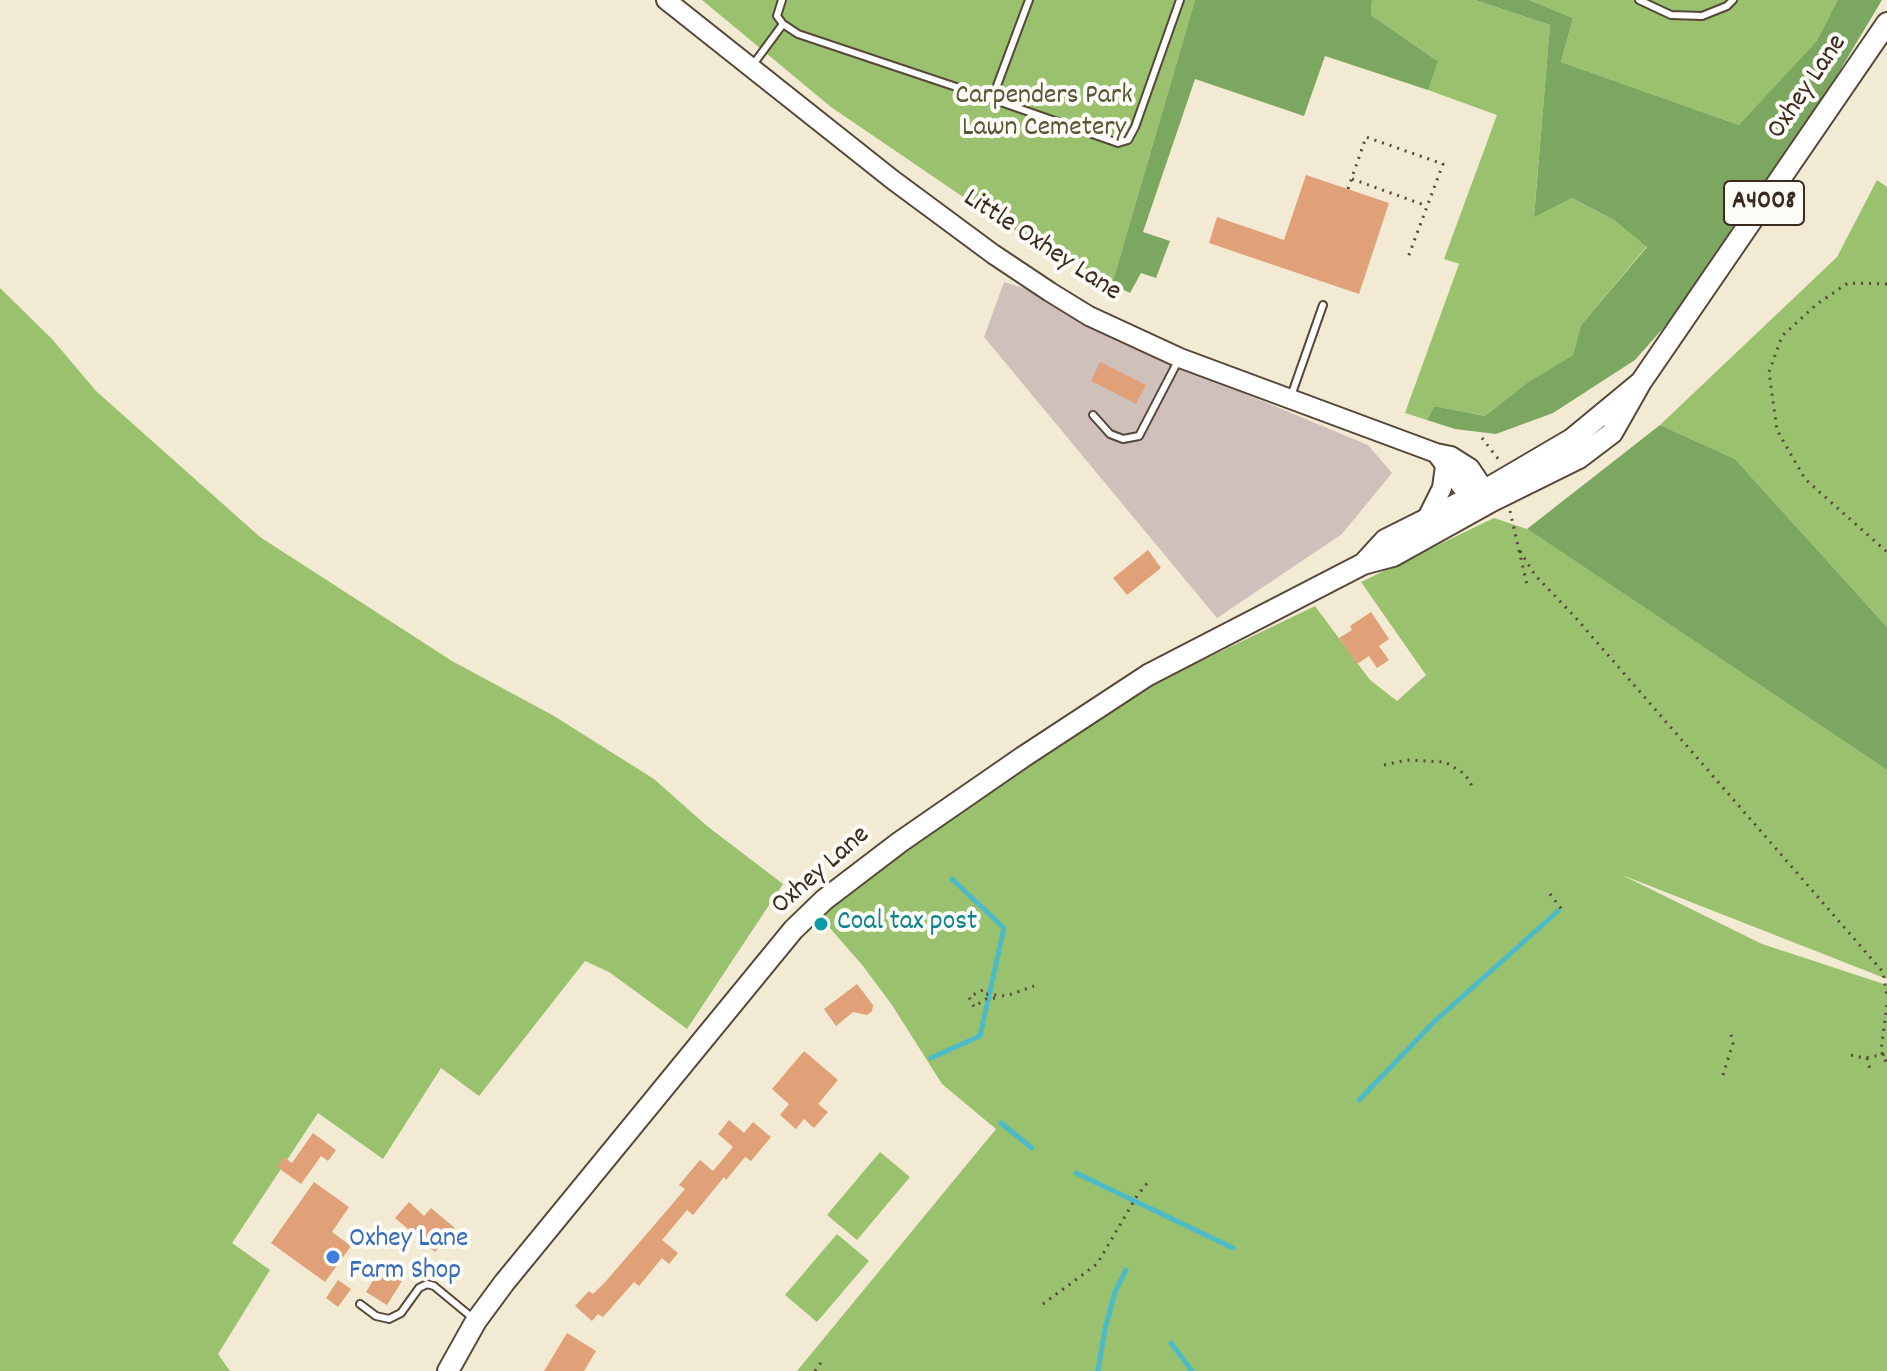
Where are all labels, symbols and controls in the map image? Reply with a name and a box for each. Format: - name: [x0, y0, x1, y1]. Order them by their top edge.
- street label: Oxhey Lane: [1762, 29, 1856, 147]
- park label: Carpenders Park Lawn Cemetery: [955, 81, 1133, 147]
- road number: A4008: [1724, 181, 1804, 225]
- street label: Little Oxhey Lane: [956, 183, 1126, 311]
- street label: Oxhey Lane: [766, 820, 878, 924]
- place label: Coal tax post: [837, 907, 977, 941]
- marker: Coal tax post: [812, 915, 830, 933]
- place label: Oxhey Lane Farm Shop: [349, 1224, 468, 1290]
- marker: Oxhey Lane Farm Shop: [324, 1248, 342, 1266]

